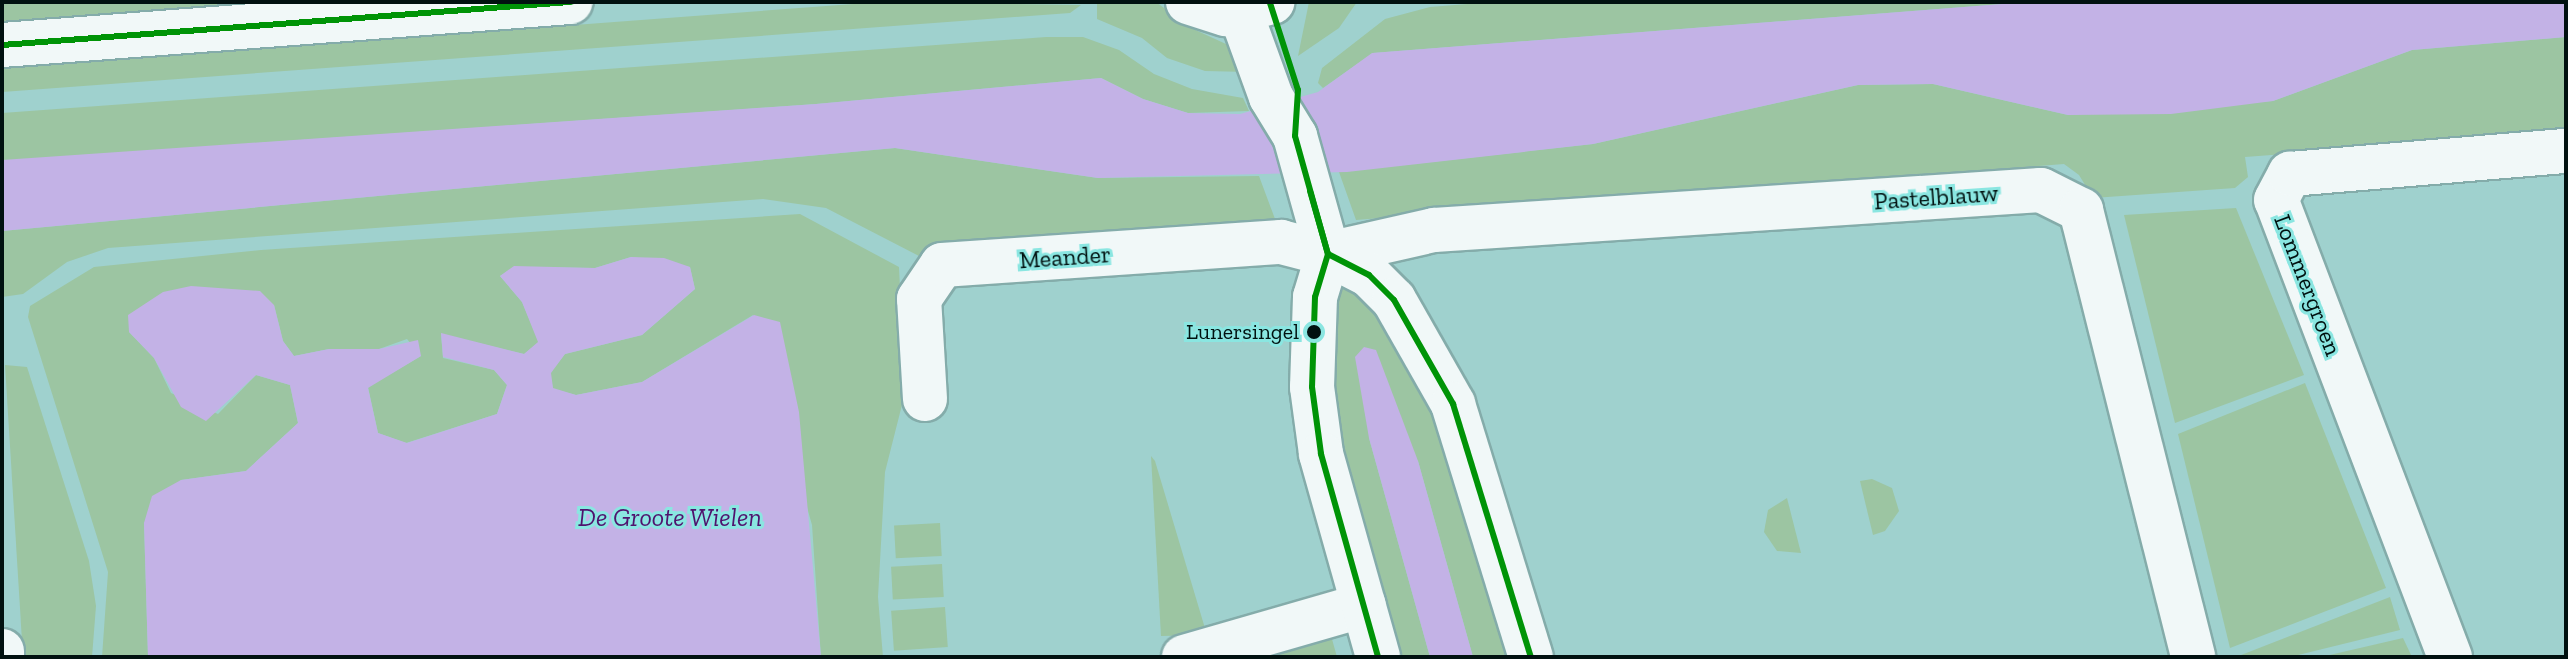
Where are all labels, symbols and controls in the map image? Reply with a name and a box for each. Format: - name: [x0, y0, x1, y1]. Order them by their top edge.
- street label: Pastelblauw: [1873, 178, 1999, 216]
- street label: Lommergroen: [2268, 210, 2348, 360]
- street label: Meander: [1018, 239, 1112, 275]
- place label: Lunersingel: [1186, 319, 1299, 345]
- marker: Lunersingel: [1306, 324, 1322, 340]
- water label: De Groote Wielen: [578, 502, 762, 534]

